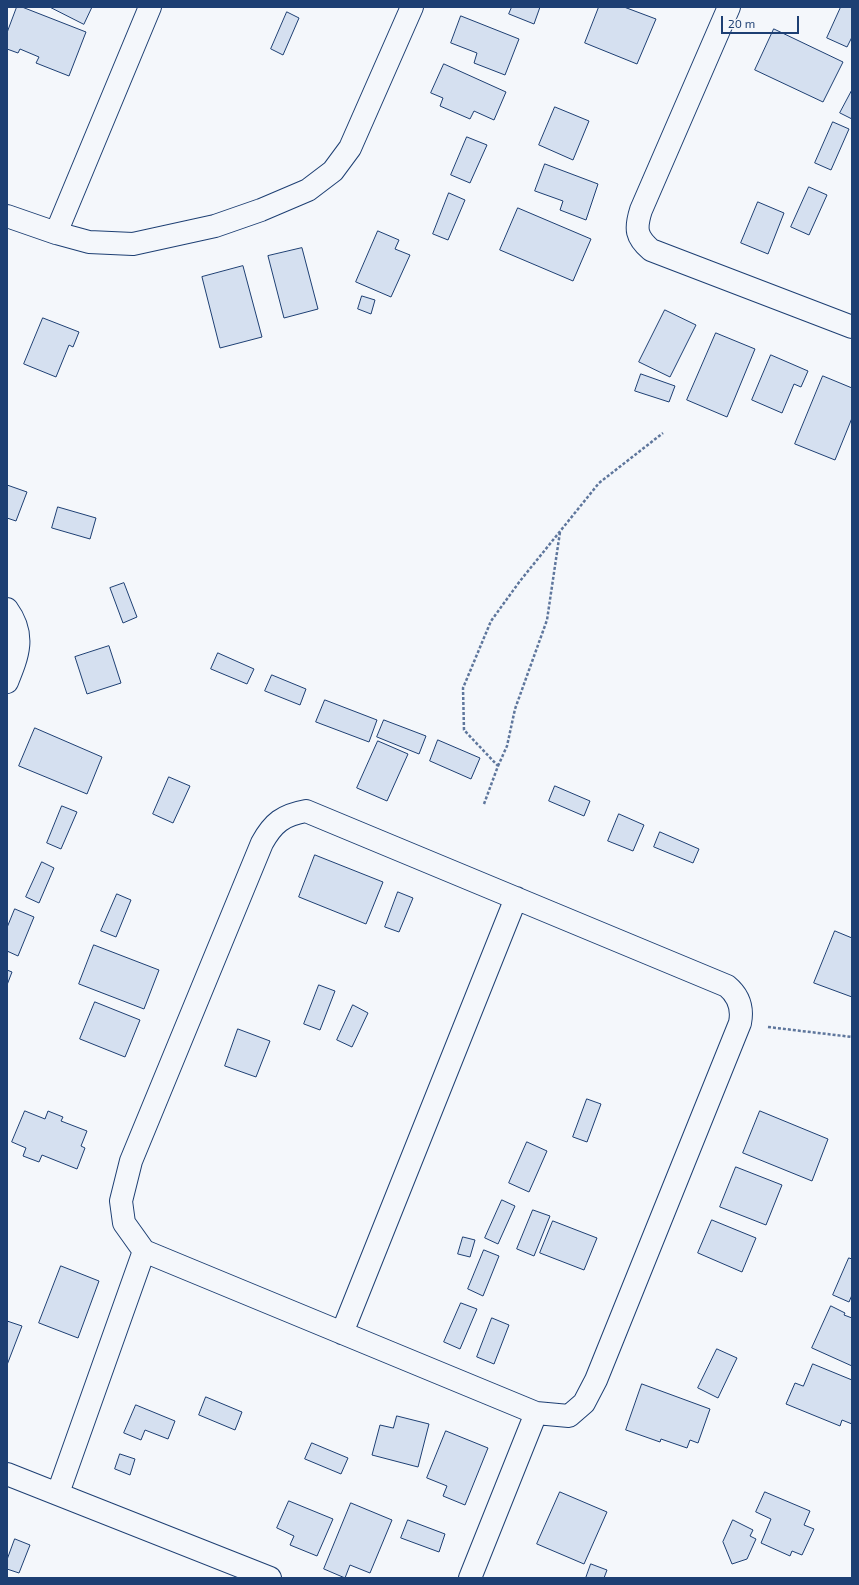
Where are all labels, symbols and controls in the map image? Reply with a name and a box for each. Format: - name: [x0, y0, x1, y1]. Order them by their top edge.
- scale bar: [723, 8, 801, 34]
- text: 20 m: [728, 16, 755, 30]

